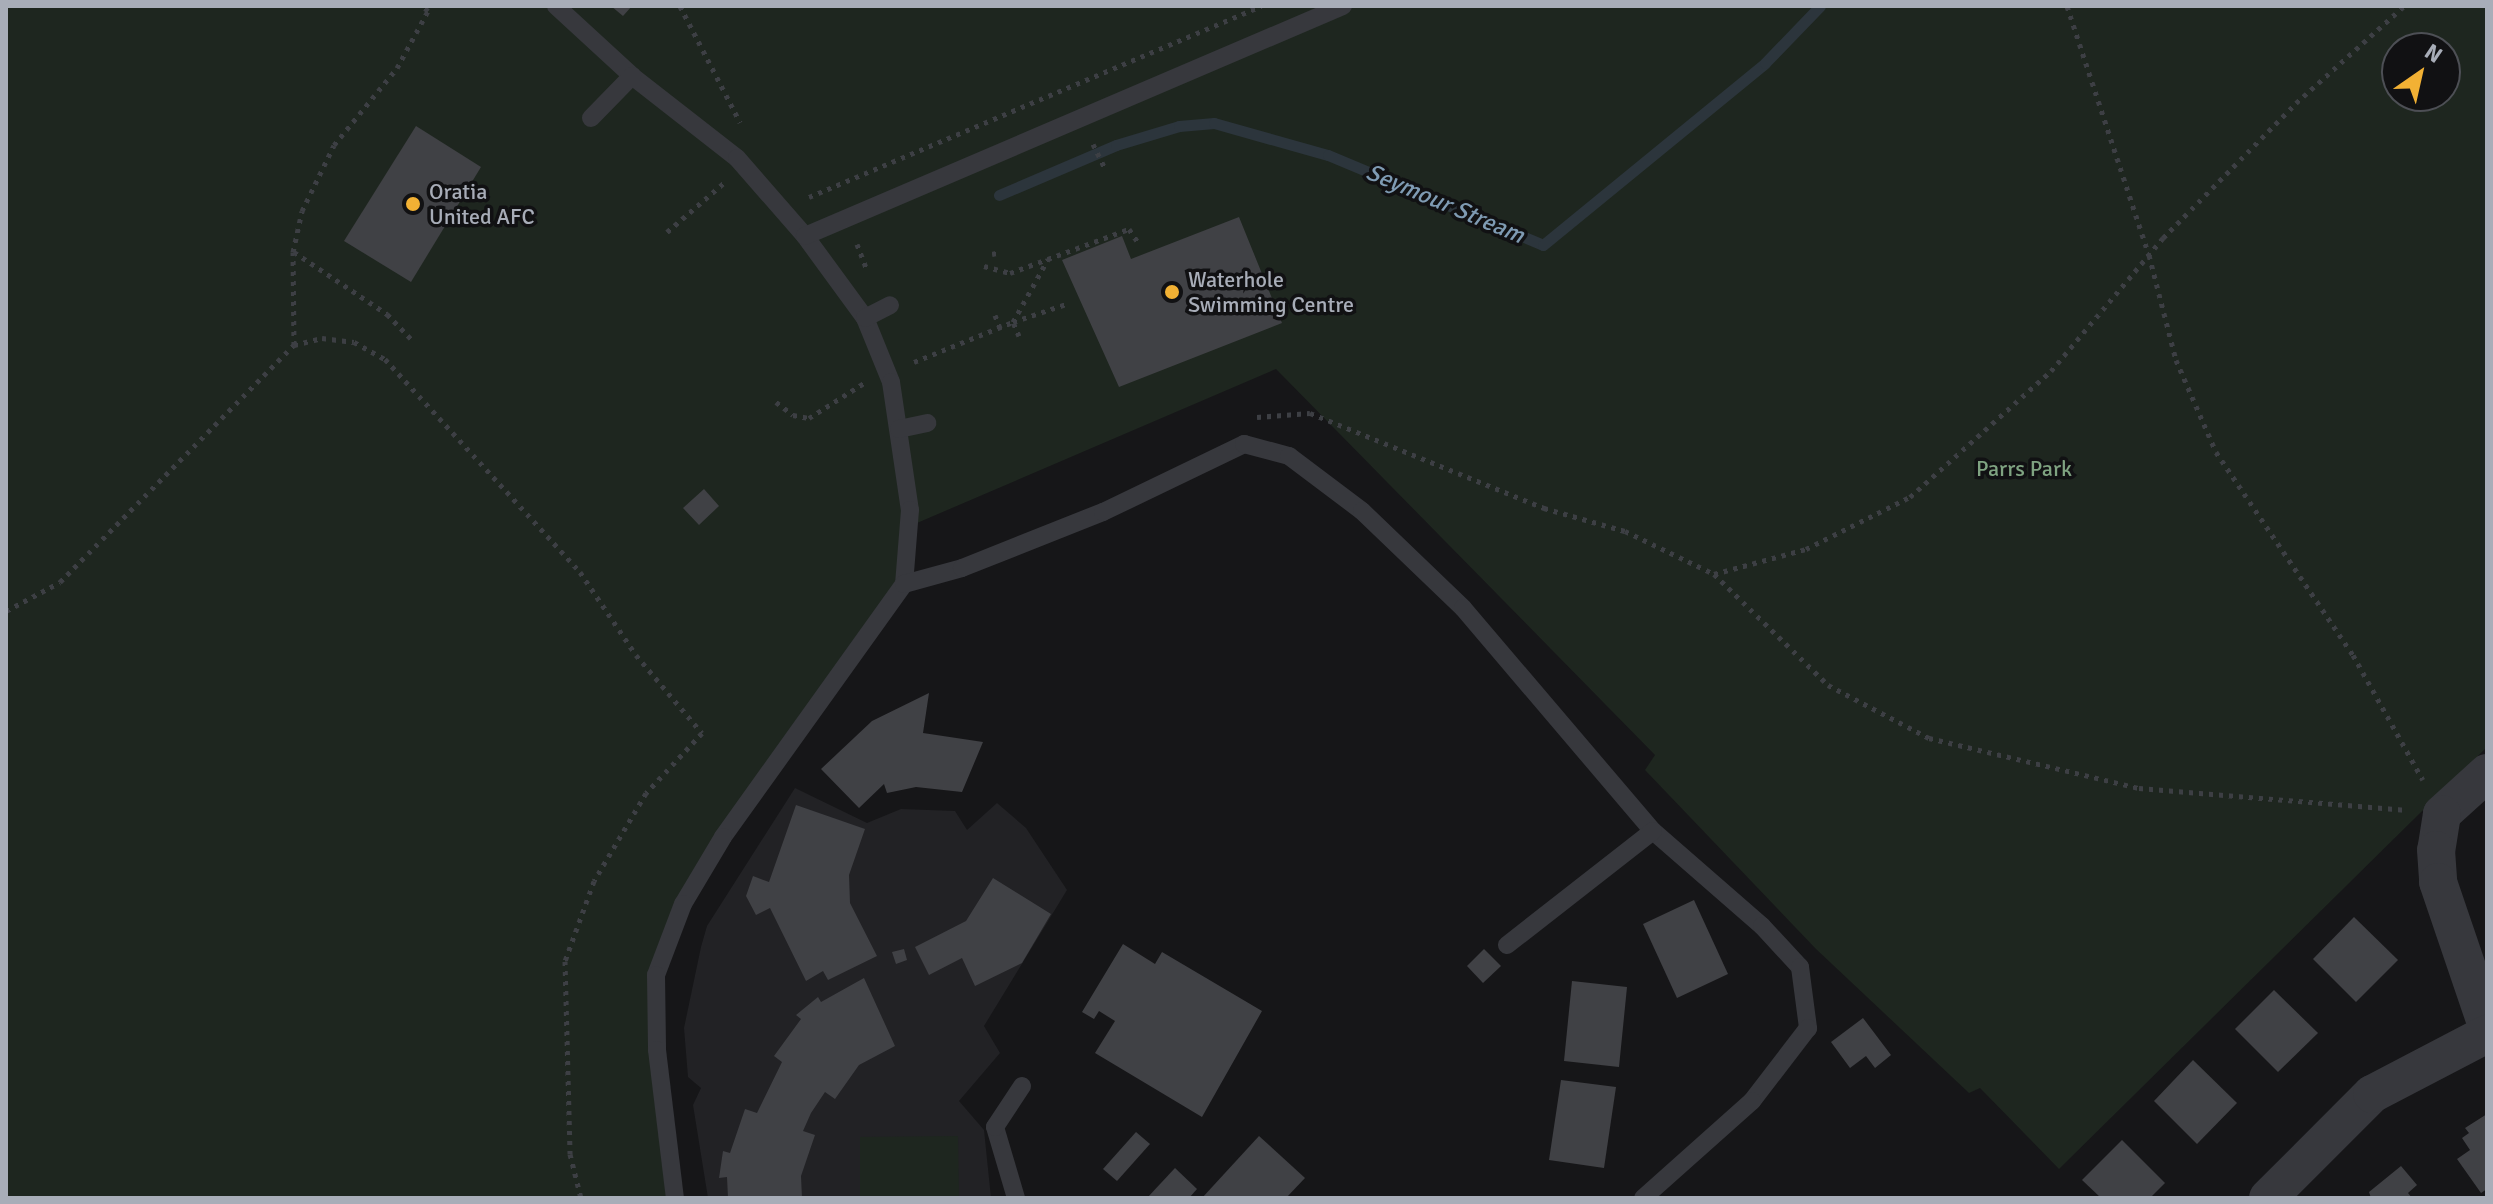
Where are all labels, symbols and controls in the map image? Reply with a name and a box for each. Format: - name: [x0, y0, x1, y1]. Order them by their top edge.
- north arrow: [2381, 32, 2461, 112]
- text: N: [2420, 38, 2447, 69]
- water label: Seymour Stream: [1362, 158, 1528, 250]
- place label: Oratia United AFC: [429, 178, 535, 230]
- marker: Oratia United AFC: [404, 195, 422, 213]
- place label: Waterhole Swimming Centre: [1188, 266, 1354, 318]
- marker: Waterhole Swimming Centre: [1163, 283, 1181, 301]
- park label: Parrs Park: [1976, 456, 2072, 482]

